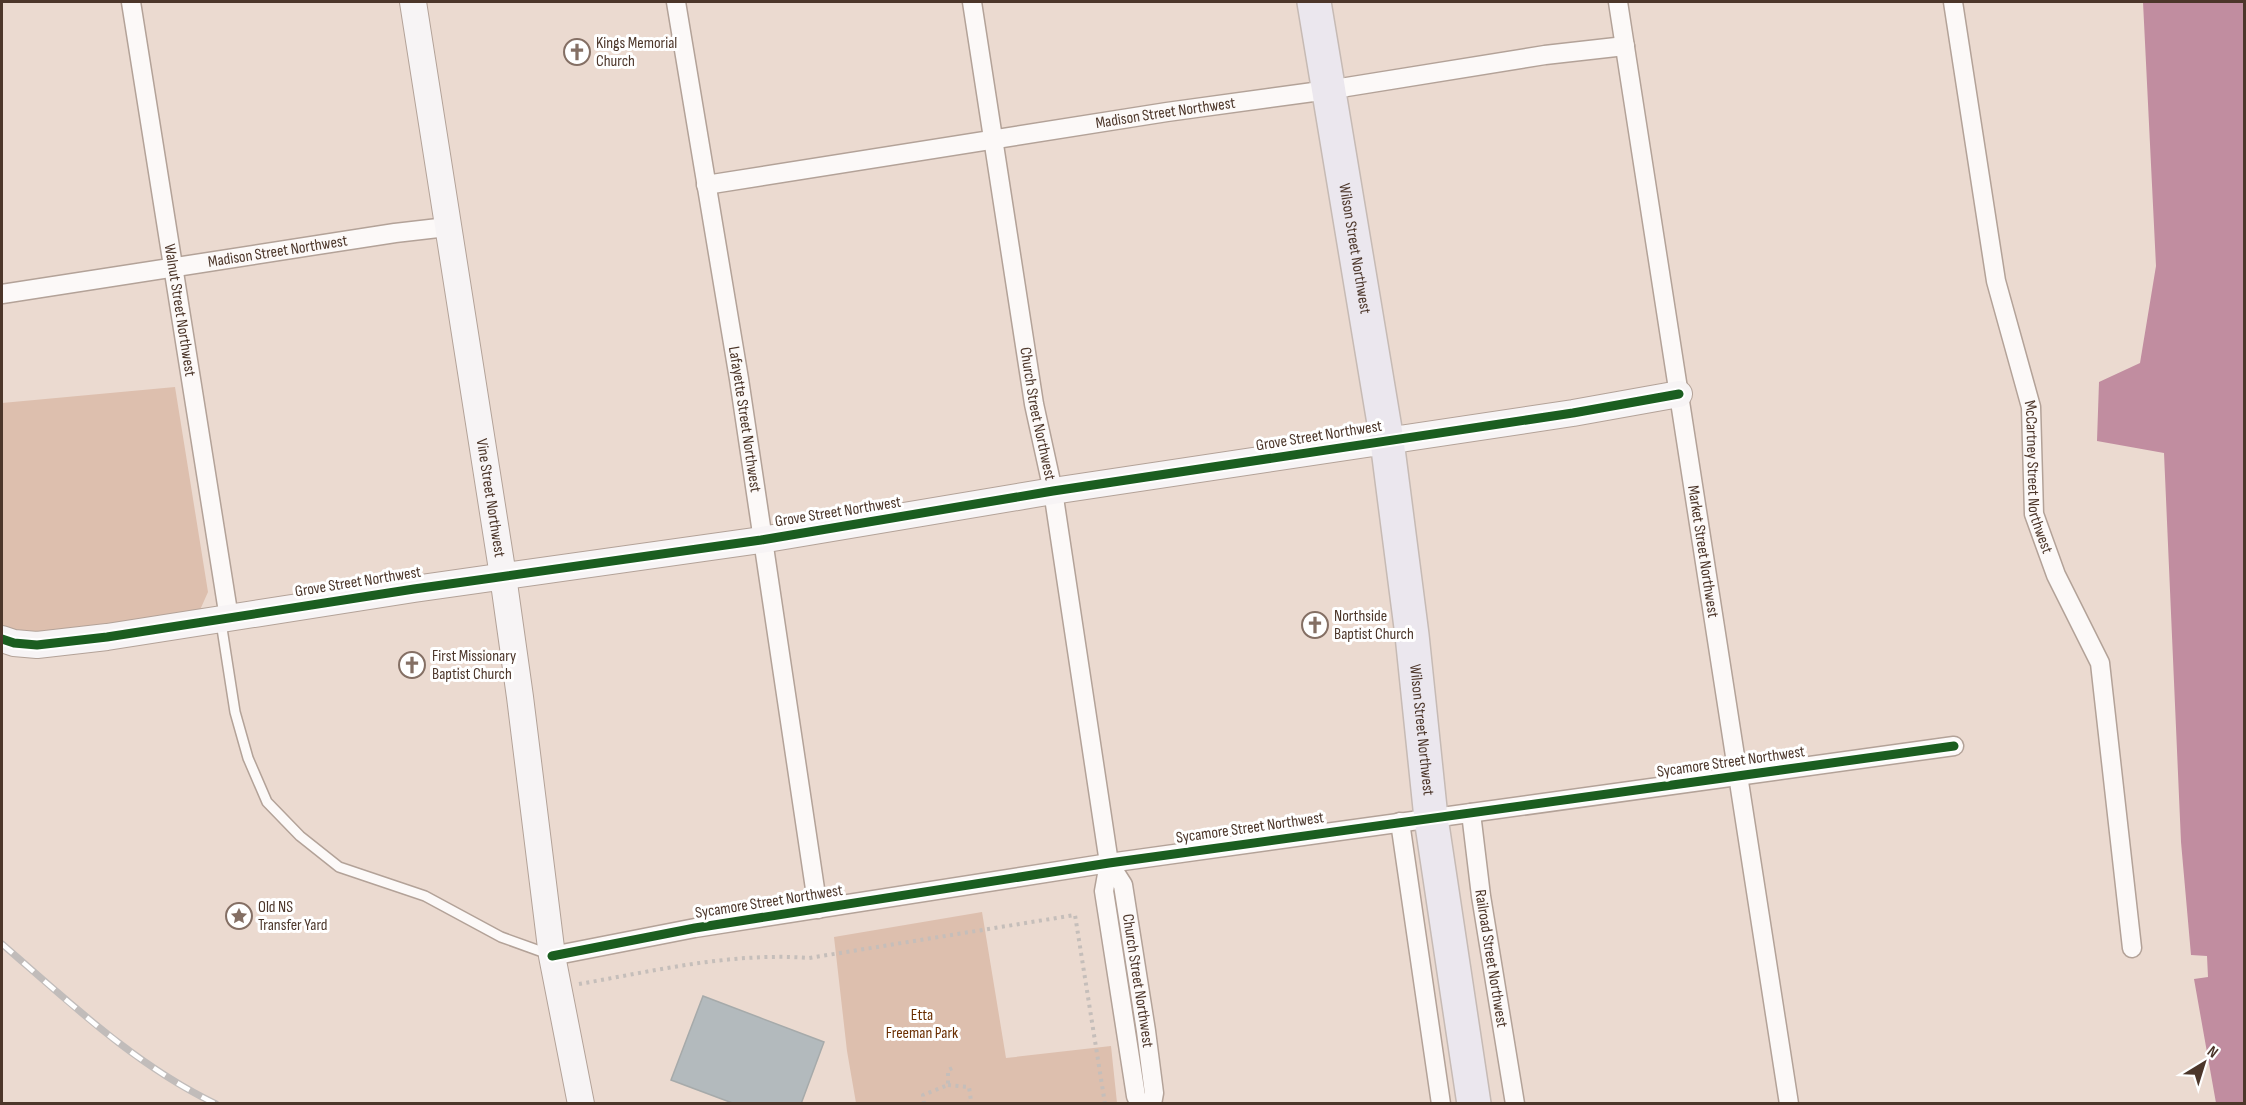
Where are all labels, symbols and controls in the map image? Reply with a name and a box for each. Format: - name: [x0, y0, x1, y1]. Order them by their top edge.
- place label: Kings Memorial Church: [596, 34, 677, 71]
- church icon: Kings Memorial Church: [562, 37, 592, 67]
- street label: Madison Street Northwest: [1094, 93, 1236, 133]
- street label: Wilson Street Northwest: [1335, 182, 1375, 315]
- street label: Madison Street Northwest: [207, 231, 349, 271]
- street label: Walnut Street Northwest: [160, 243, 200, 378]
- street label: Lafayette Street Northwest: [724, 345, 765, 494]
- street label: Church Street Northwest: [1016, 346, 1060, 482]
- street label: McCartney Street Northwest: [2020, 398, 2057, 556]
- street label: Grove Street Northwest: [1255, 417, 1384, 455]
- street label: Vine Street Northwest: [472, 437, 509, 559]
- street label: Market Street Northwest: [1684, 484, 1723, 619]
- street label: Grove Street Northwest: [774, 493, 903, 531]
- street label: Grove Street Northwest: [294, 563, 423, 601]
- place label: Northside Baptist Church: [1334, 607, 1414, 644]
- church icon: Northside Baptist Church: [1300, 610, 1330, 640]
- place label: First Missionary Baptist Church: [432, 647, 516, 684]
- church icon: First Missionary Baptist Church: [397, 650, 427, 680]
- street label: Wilson Street Northwest: [1406, 663, 1438, 797]
- street label: Sycamore Street Northwest: [1656, 742, 1806, 782]
- street label: Sycamore Street Northwest: [1175, 808, 1325, 848]
- street label: Sycamore Street Northwest: [694, 881, 844, 923]
- street label: Railroad Street Northwest: [1471, 889, 1512, 1029]
- place label: Old NS Transfer Yard: [258, 898, 327, 935]
- place icon: Old NS Transfer Yard: [224, 901, 254, 931]
- street label: Church Street Northwest: [1118, 912, 1158, 1049]
- park label: Etta Freeman Park: [886, 1006, 958, 1043]
- north arrow: [2174, 1033, 2234, 1093]
- text: N: [2203, 1042, 2222, 1062]

